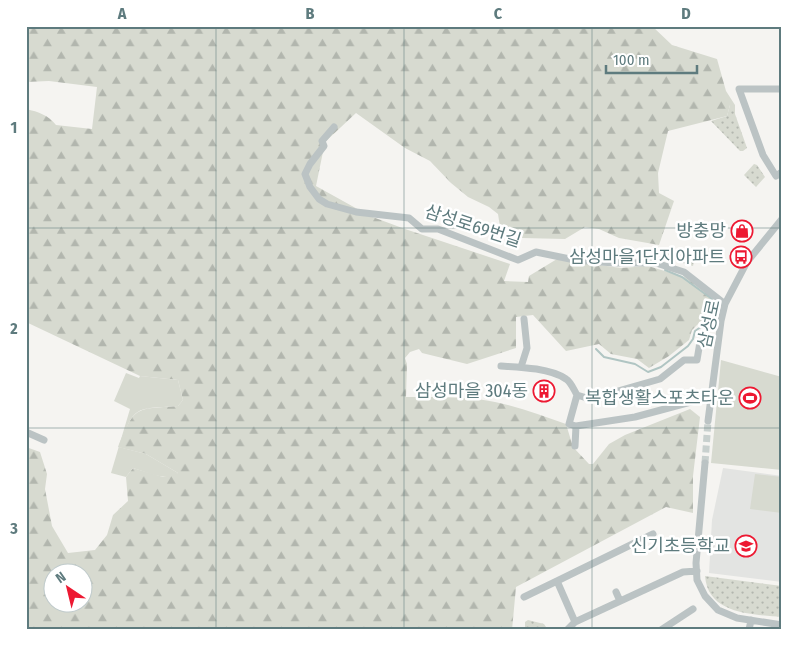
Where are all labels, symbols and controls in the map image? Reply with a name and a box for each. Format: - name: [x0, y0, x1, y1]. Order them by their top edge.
- text: A: [117, 4, 127, 23]
- text: B: [306, 4, 315, 23]
- text: C: [494, 4, 503, 23]
- text: D: [681, 4, 691, 23]
- scale bar: [606, 42, 697, 74]
- text: 100 m: [613, 51, 650, 69]
- text: 1: [11, 118, 17, 137]
- street label: 삼성로69번길: [422, 200, 524, 252]
- shop icon: 방충망: [730, 219, 754, 243]
- place label: 방충망: [676, 220, 726, 242]
- bus stop icon: 삼성마을1단지아파트: [729, 245, 753, 269]
- place label: 삼성마을1단지아파트: [569, 246, 725, 268]
- street label: 삼성로: [693, 297, 725, 351]
- text: 2: [9, 319, 18, 338]
- building icon: 삼성마을 304동: [532, 379, 556, 403]
- place label: 삼성마을 304동: [415, 380, 528, 402]
- sports icon: 복합생활스포츠타운: [738, 386, 762, 410]
- place label: 복합생활스포츠타운: [585, 387, 734, 409]
- text: 3: [9, 519, 18, 538]
- school or university icon: 신기초등학교: [734, 534, 758, 558]
- place label: 신기초등학교: [631, 535, 730, 557]
- north arrow: [42, 564, 92, 614]
- text: N: [53, 568, 69, 587]

